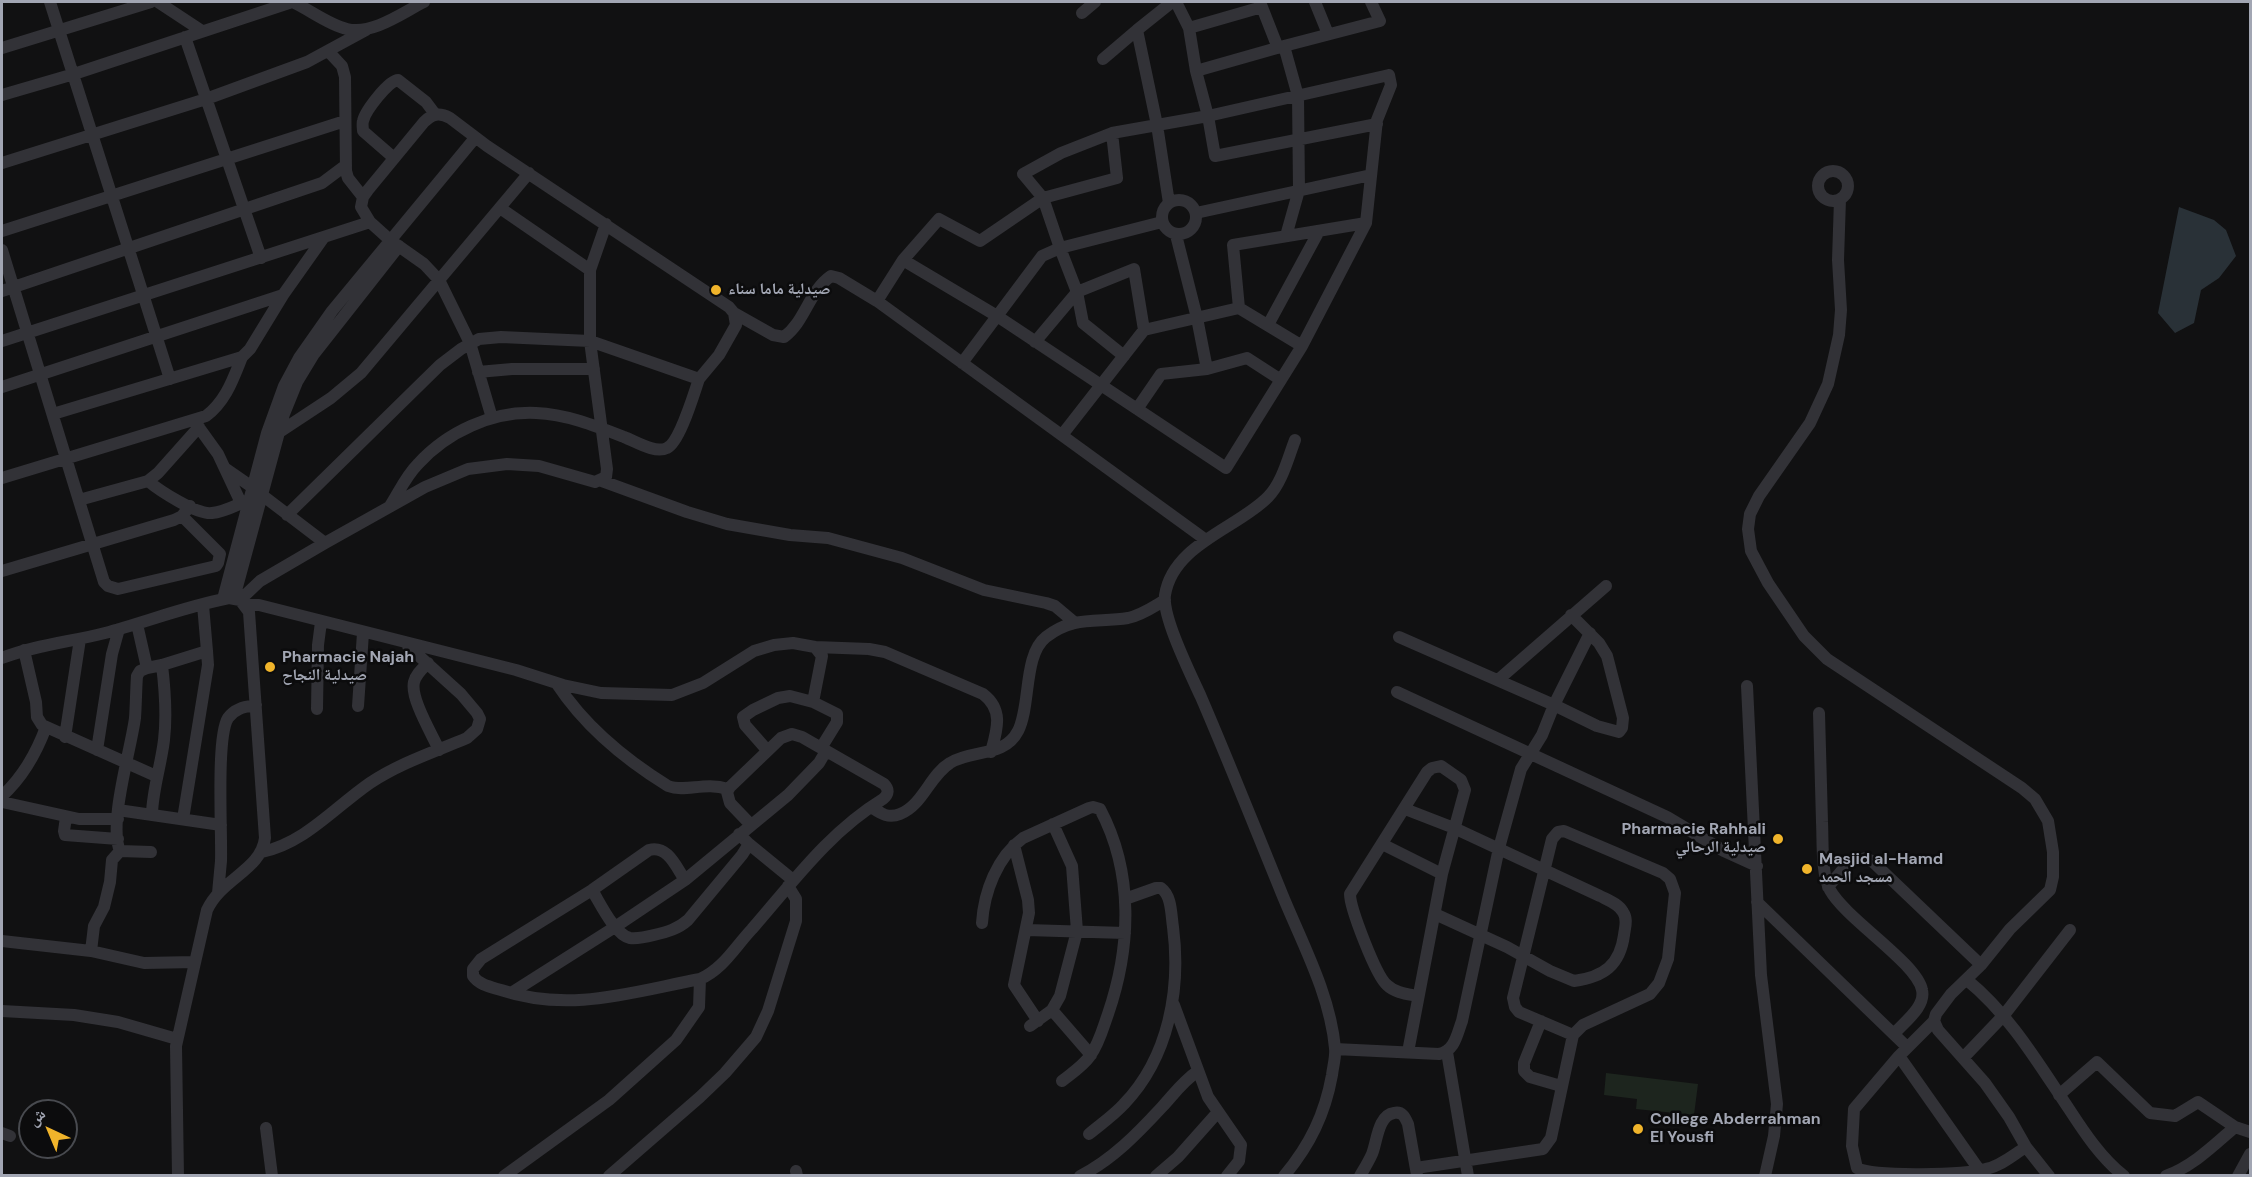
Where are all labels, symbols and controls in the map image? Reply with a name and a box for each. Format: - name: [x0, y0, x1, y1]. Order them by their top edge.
- place label: صيدلية ماما سناء: [728, 280, 831, 300]
- marker: صيدلية ماما سناء: [709, 283, 723, 297]
- place label: Pharmacie Najah صيدلية النجاح: [282, 648, 414, 686]
- marker: Pharmacie Najah صيدلية النجاح: [263, 660, 277, 674]
- place label: Pharmacie Rahhali صيدلية الرحالي: [1621, 820, 1766, 858]
- marker: Pharmacie Rahhali صيدلية الرحالي: [1771, 832, 1785, 846]
- place label: Masjid al-Hamd مسجد الحمد: [1819, 850, 1943, 888]
- marker: Masjid al-Hamd مسجد الحمد: [1800, 862, 1814, 876]
- north arrow: [18, 1099, 78, 1159]
- text: ش: [23, 1104, 50, 1131]
- place label: College Abderrahman El Yousfi: [1650, 1110, 1821, 1148]
- marker: College Abderrahman El Yousfi: [1631, 1122, 1645, 1136]

